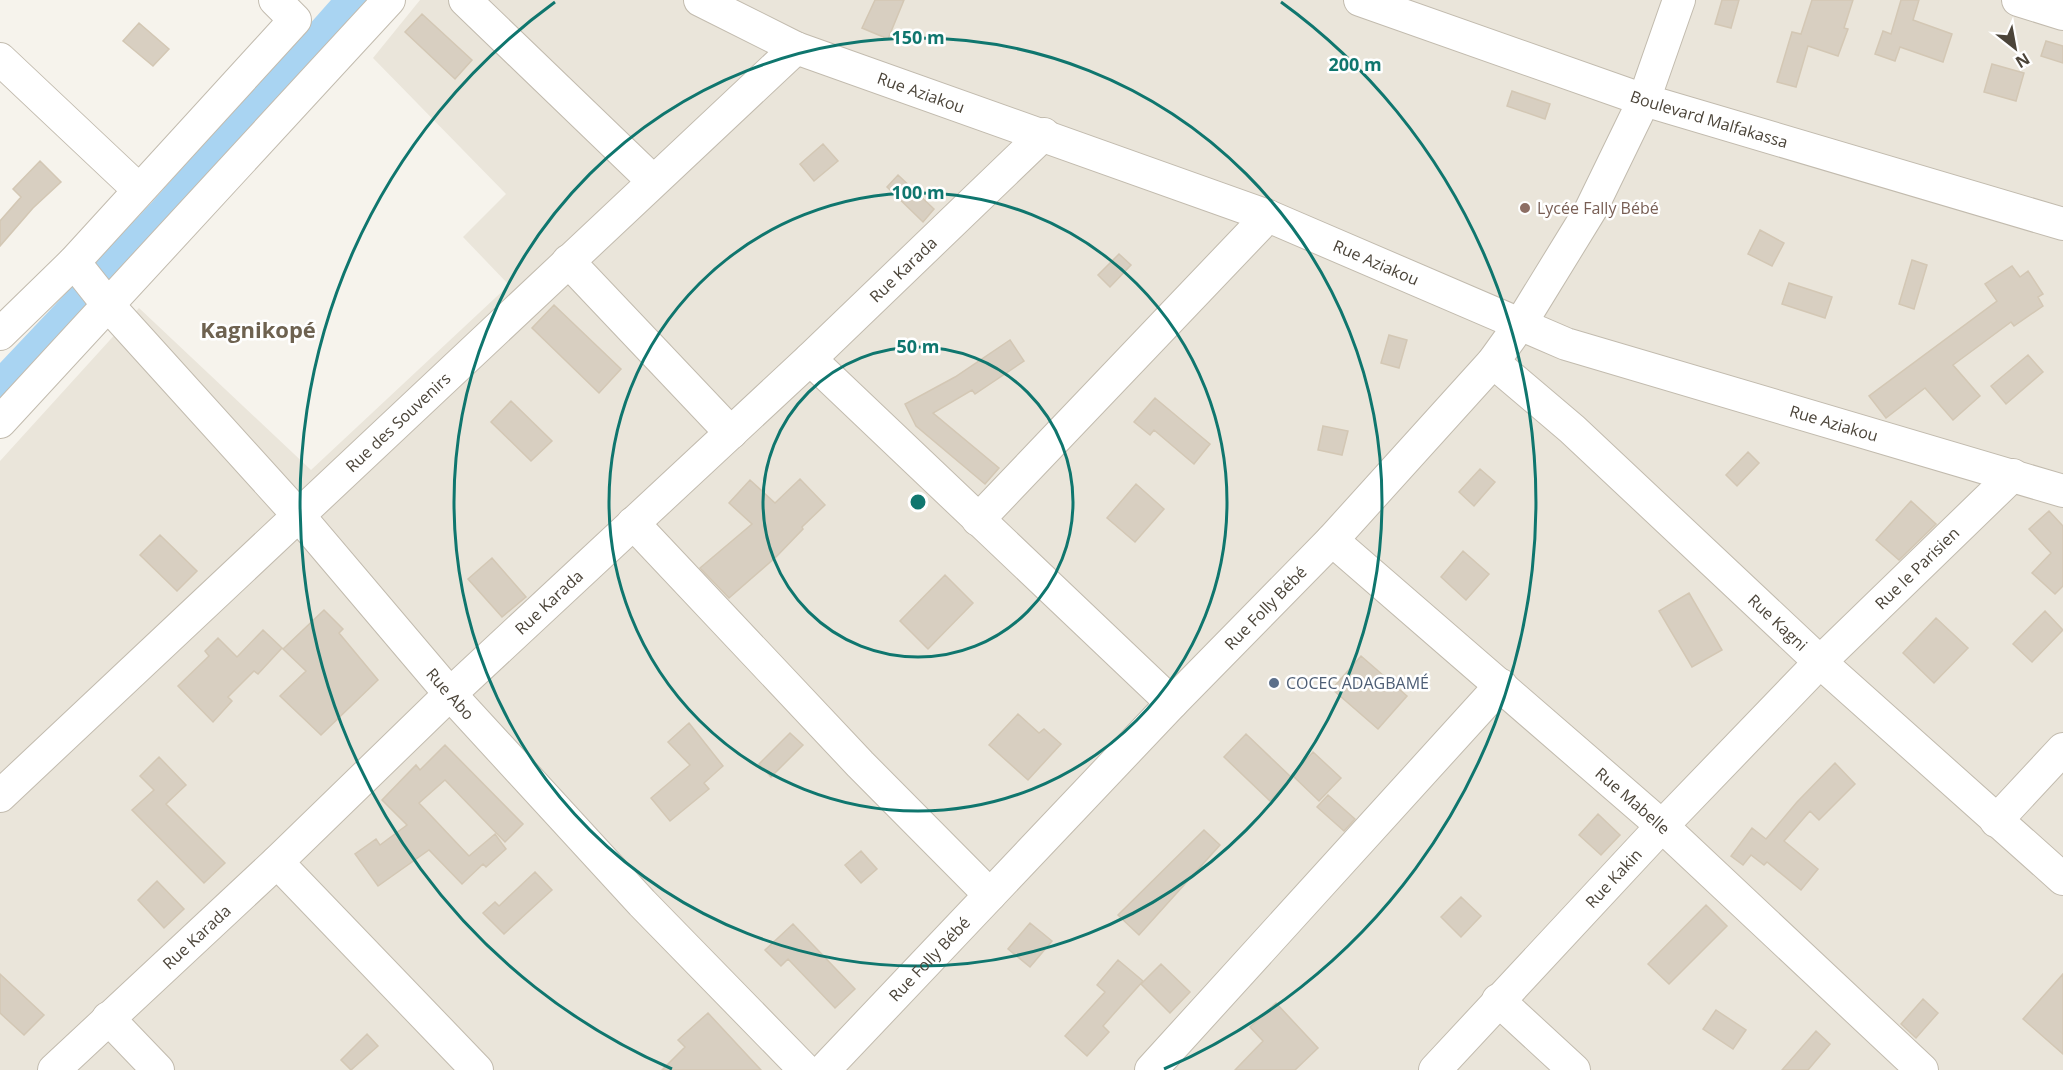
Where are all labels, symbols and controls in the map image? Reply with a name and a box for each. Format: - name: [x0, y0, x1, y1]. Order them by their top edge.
- north arrow: [1985, 18, 2045, 78]
- text: 150 m: [891, 25, 945, 49]
- text: N: [2011, 48, 2034, 74]
- text: 200 m: [1328, 52, 1382, 76]
- street label: Rue Aziakou: [874, 67, 968, 118]
- street label: Boulevard Malfakassa: [1627, 85, 1791, 153]
- text: 100 m: [891, 180, 945, 204]
- place label: Lycée Fally Bébé: [1537, 197, 1659, 219]
- marker: Lycée Fally Bébé: [1518, 201, 1532, 215]
- street label: Rue Karada: [865, 232, 942, 307]
- street label: Rue Aziakou: [1330, 234, 1422, 291]
- district label: Kagnikopé: [200, 314, 316, 344]
- text: 50 m: [897, 334, 939, 358]
- street label: Rue des Souvenirs: [341, 367, 455, 477]
- street label: Rue Aziakou: [1787, 400, 1881, 447]
- centre of rings: [908, 492, 928, 512]
- street label: Rue le Parisien: [1870, 522, 1964, 614]
- street label: Rue Folly Bébé: [1219, 561, 1311, 655]
- street label: Rue Karada: [510, 565, 588, 639]
- street label: Rue Kagni: [1743, 589, 1812, 656]
- street label: Rue Abo: [422, 663, 479, 725]
- place label: COCEC ADAGBAMÉ: [1286, 672, 1429, 694]
- marker: COCEC ADAGBAMÉ: [1267, 676, 1281, 690]
- street label: Rue Mabelle: [1591, 762, 1675, 839]
- street label: Rue Kakin: [1580, 844, 1647, 913]
- street label: Rue Karada: [158, 900, 235, 974]
- street label: Rue Folly Bébé: [884, 912, 975, 1006]

